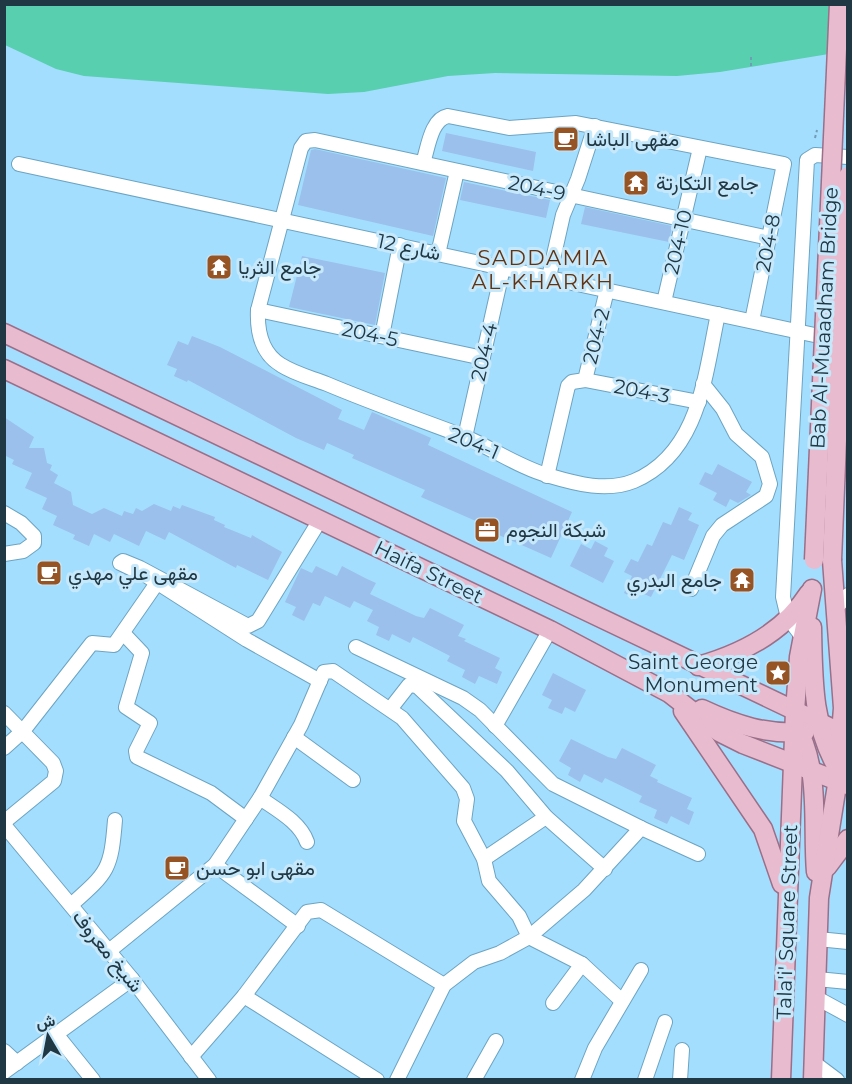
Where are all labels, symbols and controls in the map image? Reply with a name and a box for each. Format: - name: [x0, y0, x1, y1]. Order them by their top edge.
- cafe icon: مقهى الباشا: [551, 124, 581, 154]
- place label: مقهى الباشا: [586, 127, 679, 152]
- temple icon: جامع التكارتة: [621, 168, 651, 198]
- street label: 204-9: [506, 170, 568, 206]
- place label: جامع التكارتة: [656, 171, 759, 197]
- street label: Bab Al-Muaadham Bridge: [805, 186, 843, 450]
- street label: 204-10: [659, 207, 697, 277]
- street label: 204-8: [751, 212, 785, 274]
- street label: شارع 12: [375, 229, 443, 267]
- district label: SADDAMIA AL-KHARKH: [472, 245, 614, 294]
- temple icon: جامع الثريا: [204, 252, 234, 282]
- place label: جامع الثريا: [238, 255, 321, 281]
- street label: 204-2: [577, 306, 615, 366]
- street label: 204-5: [340, 316, 400, 352]
- street label: 204-4: [466, 321, 502, 383]
- street label: 204-3: [612, 374, 672, 408]
- street label: 204-1: [445, 422, 503, 464]
- office icon: شبكة النجوم: [472, 515, 502, 545]
- place label: شبكة النجوم: [506, 518, 606, 543]
- street label: Haifa Street: [371, 535, 487, 609]
- cafe icon: مقهى علي مهدي: [34, 558, 64, 588]
- place label: مقهى علي مهدي: [68, 561, 198, 590]
- temple icon: جامع البدري: [727, 565, 757, 595]
- place label: جامع البدري: [627, 568, 722, 597]
- place label: Saint George Monument: [628, 650, 758, 697]
- place icon: Saint George Monument: [763, 658, 793, 688]
- street label: Tala'i' Square Street: [772, 824, 802, 1020]
- cafe icon: مقهى ابو حسن: [162, 853, 192, 883]
- place label: مقهى ابو حسن: [196, 856, 315, 881]
- street label: شیخ معروف: [66, 905, 148, 998]
- north arrow: [18, 1006, 78, 1066]
- text: ش: [34, 1011, 57, 1033]

